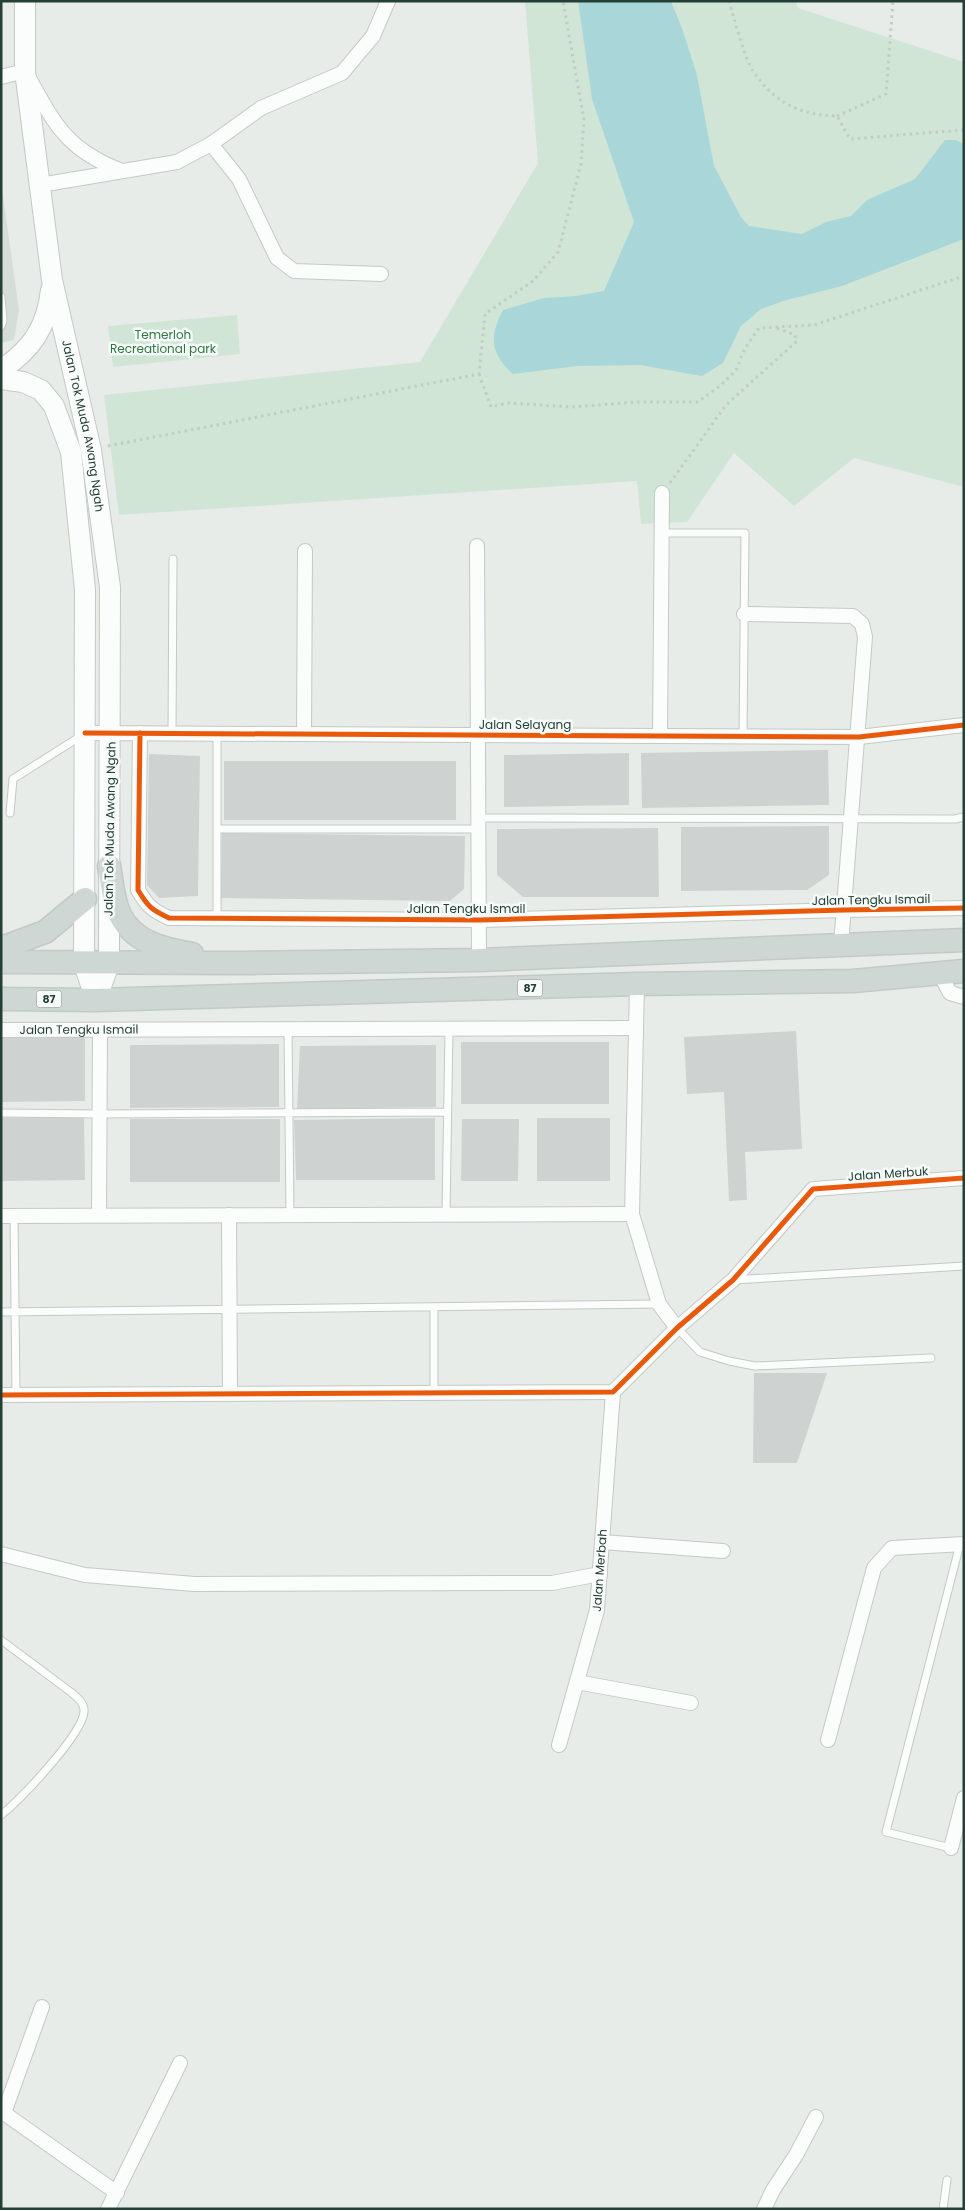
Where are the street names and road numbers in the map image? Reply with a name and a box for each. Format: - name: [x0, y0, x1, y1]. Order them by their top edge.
- street label: Jalan Tok Muda Awang Ngah: [58, 338, 108, 513]
- street label: Jalan Selayang: [479, 716, 571, 733]
- street label: Jalan Tok Muda Awang Ngah: [99, 741, 120, 917]
- street label: Jalan Tengku Ismail: [811, 890, 931, 909]
- street label: Jalan Tengku Ismail: [407, 900, 525, 917]
- road number: 87: [518, 980, 542, 996]
- road number: 87: [36, 991, 62, 1008]
- street label: Jalan Tengku Ismail: [19, 1021, 139, 1038]
- street label: Jalan Merbuk: [847, 1162, 930, 1185]
- street label: Jalan Merbah: [588, 1528, 611, 1612]

